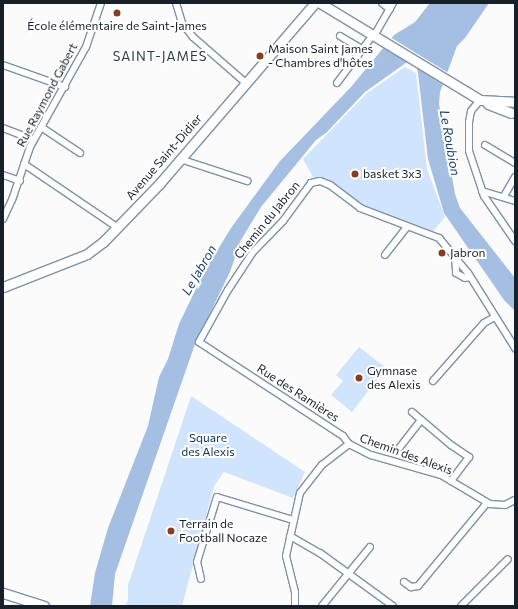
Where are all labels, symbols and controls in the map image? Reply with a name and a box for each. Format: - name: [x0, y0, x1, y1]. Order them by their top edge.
- marker: École élémentaire de Saint-James: [112, 8, 122, 18]
- place label: École élémentaire de Saint-James: [27, 19, 207, 33]
- street label: Rue Raymond Gabert: [14, 41, 80, 149]
- place label: Maison Saint James - Chambres d'hôtes: [268, 42, 373, 70]
- district label: SAINT-JAMES: [113, 48, 207, 64]
- marker: Maison Saint James - Chambres d'hôtes: [255, 51, 265, 61]
- water label: Le Roubion: [437, 109, 463, 177]
- street label: Avenue Saint-Didier: [123, 111, 205, 203]
- place label: basket 3x3: [363, 167, 422, 181]
- marker: basket 3x3: [350, 169, 360, 179]
- street label: Chemin du Jabron: [231, 178, 303, 262]
- water label: Le Jabron: [178, 242, 220, 298]
- place label: Jabron: [450, 246, 485, 260]
- marker: Jabron: [437, 248, 447, 258]
- street label: Rue des Ramières: [254, 361, 342, 425]
- place label: Gymnase des Alexis: [367, 364, 421, 392]
- marker: Gymnase des Alexis: [354, 373, 364, 383]
- park label: Square des Alexis: [181, 431, 235, 459]
- street label: Chemin des Alexis: [358, 431, 454, 477]
- place label: Terrain de Football Nocaze: [179, 517, 267, 545]
- marker: Terrain de Football Nocaze: [166, 526, 176, 536]

